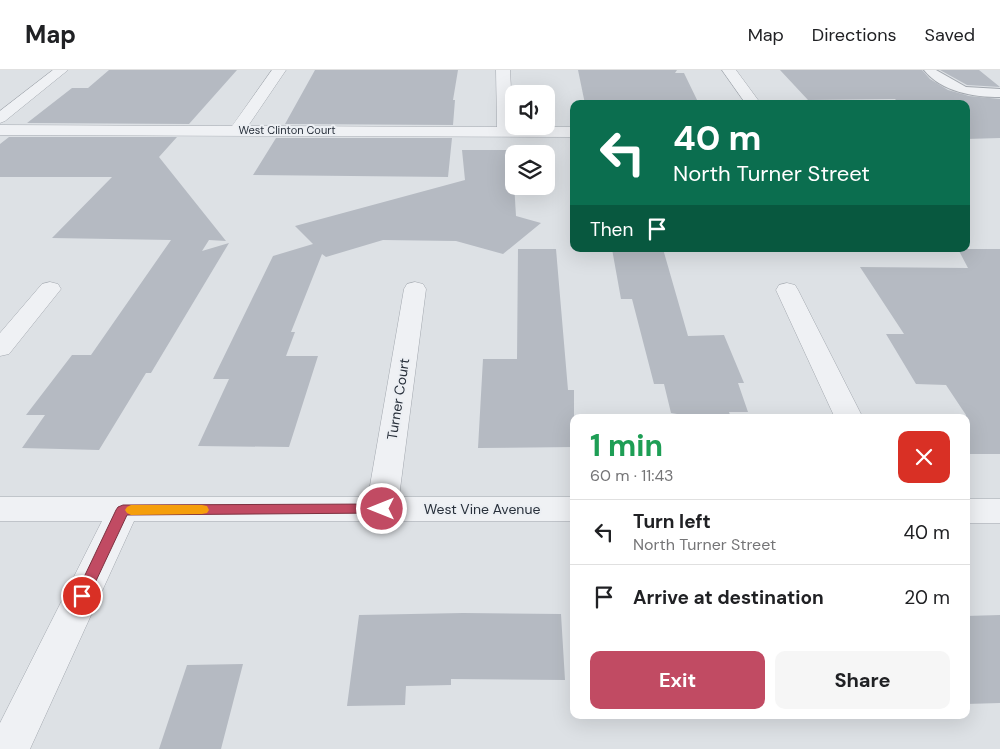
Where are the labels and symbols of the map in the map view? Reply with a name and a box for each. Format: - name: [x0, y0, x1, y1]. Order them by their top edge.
- street label: West Clinton Court: [238, 123, 336, 137]
- street label: Turner Court: [383, 357, 413, 441]
- position arrow: [355, 482, 407, 534]
- street label: West Vine Avenue: [424, 500, 540, 518]
- pin: [61, 575, 103, 617]

